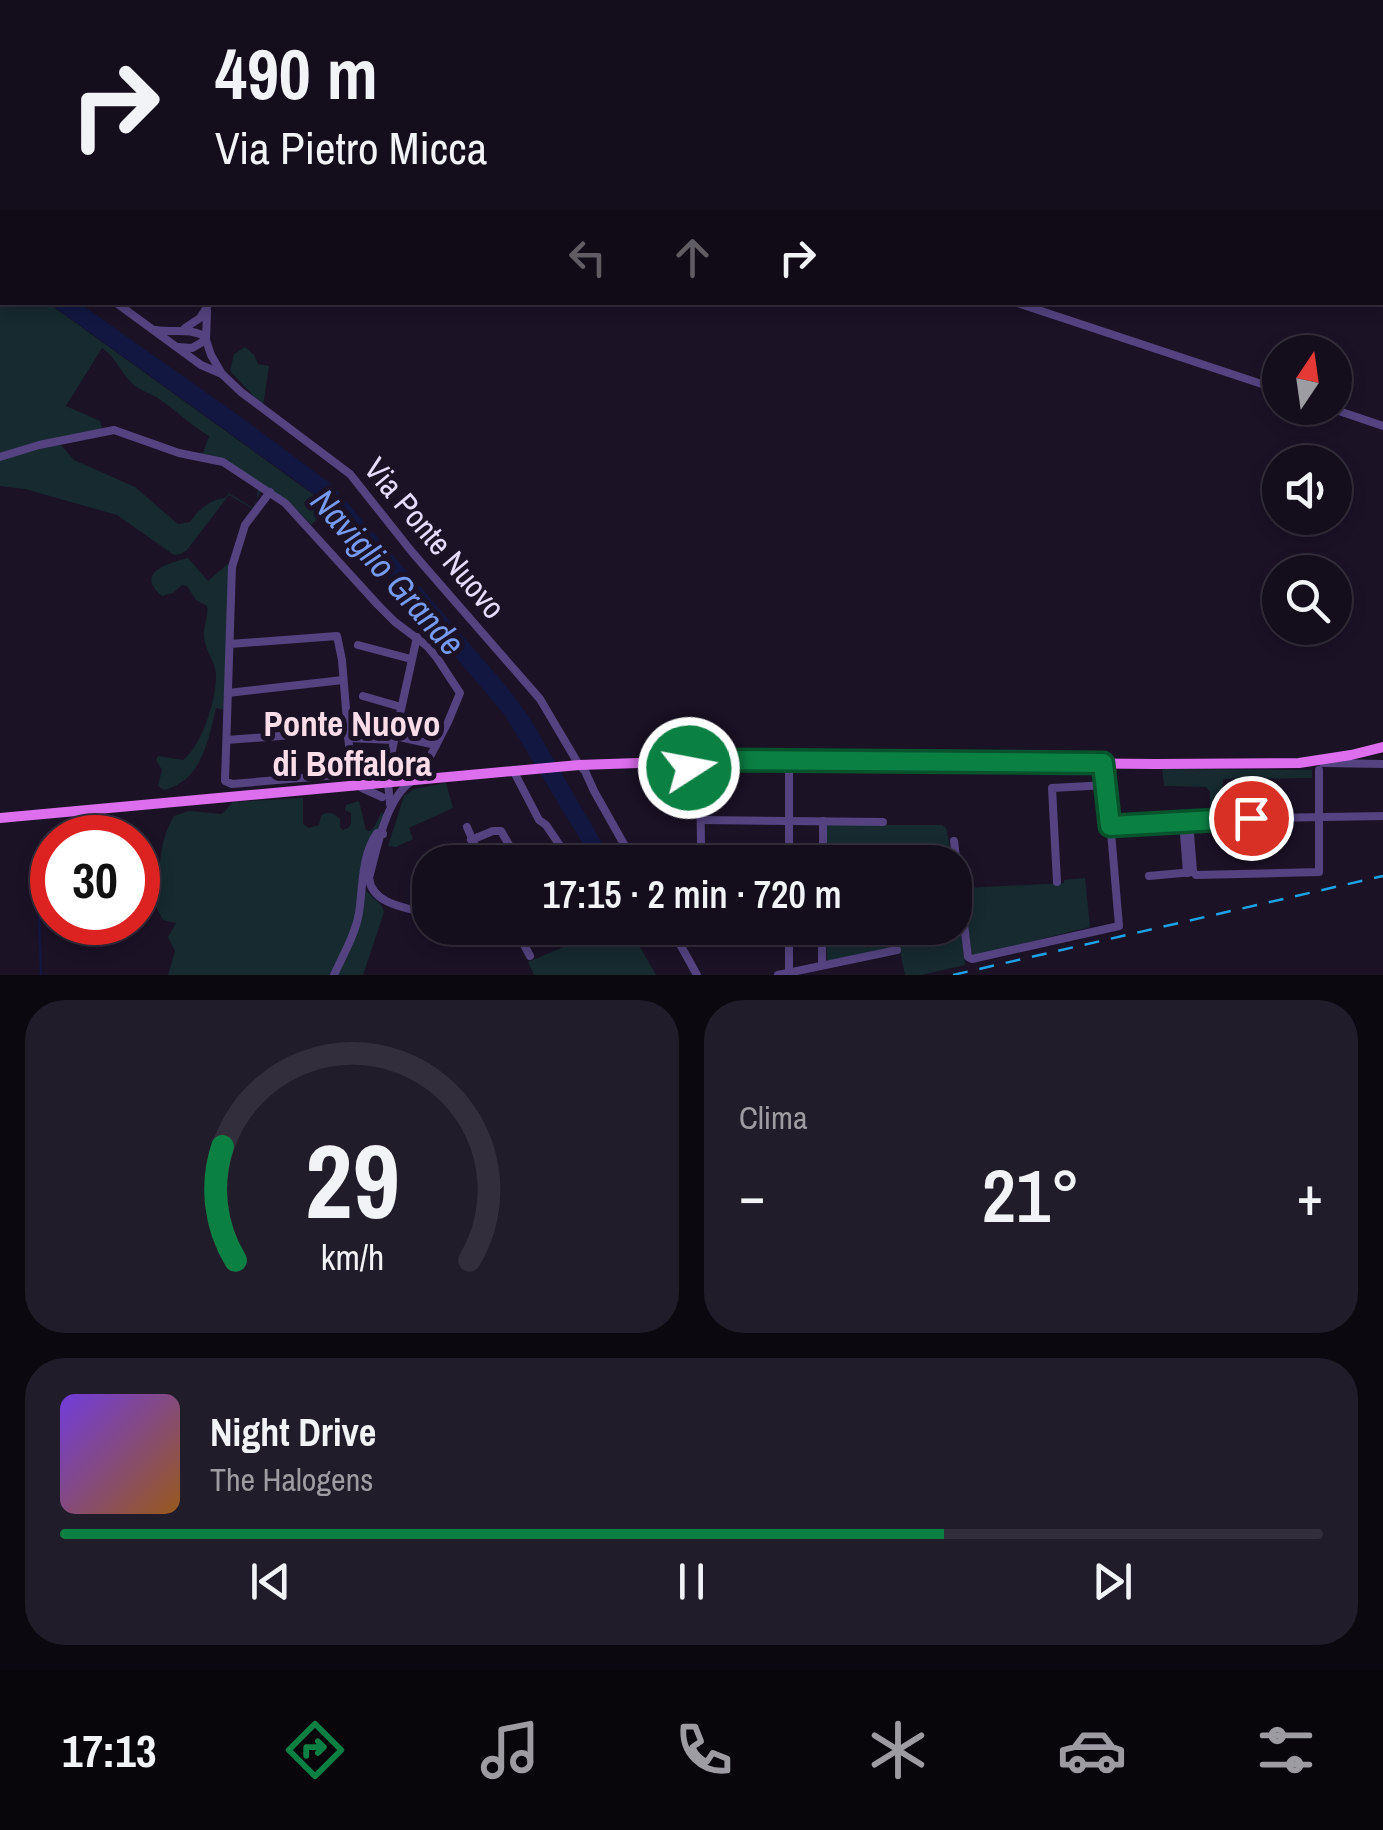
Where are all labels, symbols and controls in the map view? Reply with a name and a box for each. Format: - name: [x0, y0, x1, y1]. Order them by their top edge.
- text: 490 m: [215, 27, 378, 121]
- icon: right: [50, 40, 180, 170]
- text: Via Pietro Micca: [215, 117, 487, 178]
- icon: left: [560, 230, 615, 285]
- icon: ahead: [665, 230, 720, 285]
- icon: right: [770, 230, 825, 285]
- north arrow: [1262, 335, 1352, 425]
- map controls: [1262, 335, 1352, 645]
- button: sound: [1262, 445, 1352, 535]
- street label: Via Ponte Nuovo: [355, 448, 515, 628]
- water label: Naviglio Grande: [301, 479, 475, 665]
- button: search: [1262, 555, 1352, 645]
- district label: Ponte Nuovo di Boffalora: [264, 700, 441, 787]
- position arrow: [637, 716, 741, 820]
- pin: [1209, 776, 1294, 861]
- icon: arrive: [1224, 791, 1279, 846]
- speed limit sign: 30: [30, 815, 160, 945]
- text: 17:15 · 2 min · 720 m: [542, 869, 842, 920]
- text: Clima: [739, 1096, 808, 1139]
- text: 29: [305, 1110, 399, 1250]
- text: 21°: [982, 1144, 1080, 1245]
- text: −: [739, 1158, 765, 1232]
- text: +: [1297, 1158, 1323, 1232]
- text: km/h: [320, 1233, 384, 1281]
- text: Night Drive: [210, 1407, 376, 1458]
- text: The Halogens: [210, 1458, 373, 1501]
- icon: previous: [243, 1554, 298, 1609]
- icon: pause: [664, 1554, 719, 1609]
- icon: next: [1085, 1554, 1140, 1609]
- icon: directions: [280, 1715, 350, 1785]
- icon: music: [475, 1715, 545, 1785]
- icon: phone: [669, 1715, 739, 1785]
- icon: climate: [863, 1715, 933, 1785]
- icon: car: [1057, 1715, 1127, 1785]
- icon: filters: [1251, 1715, 1321, 1785]
- text: 17:13: [62, 1720, 156, 1781]

